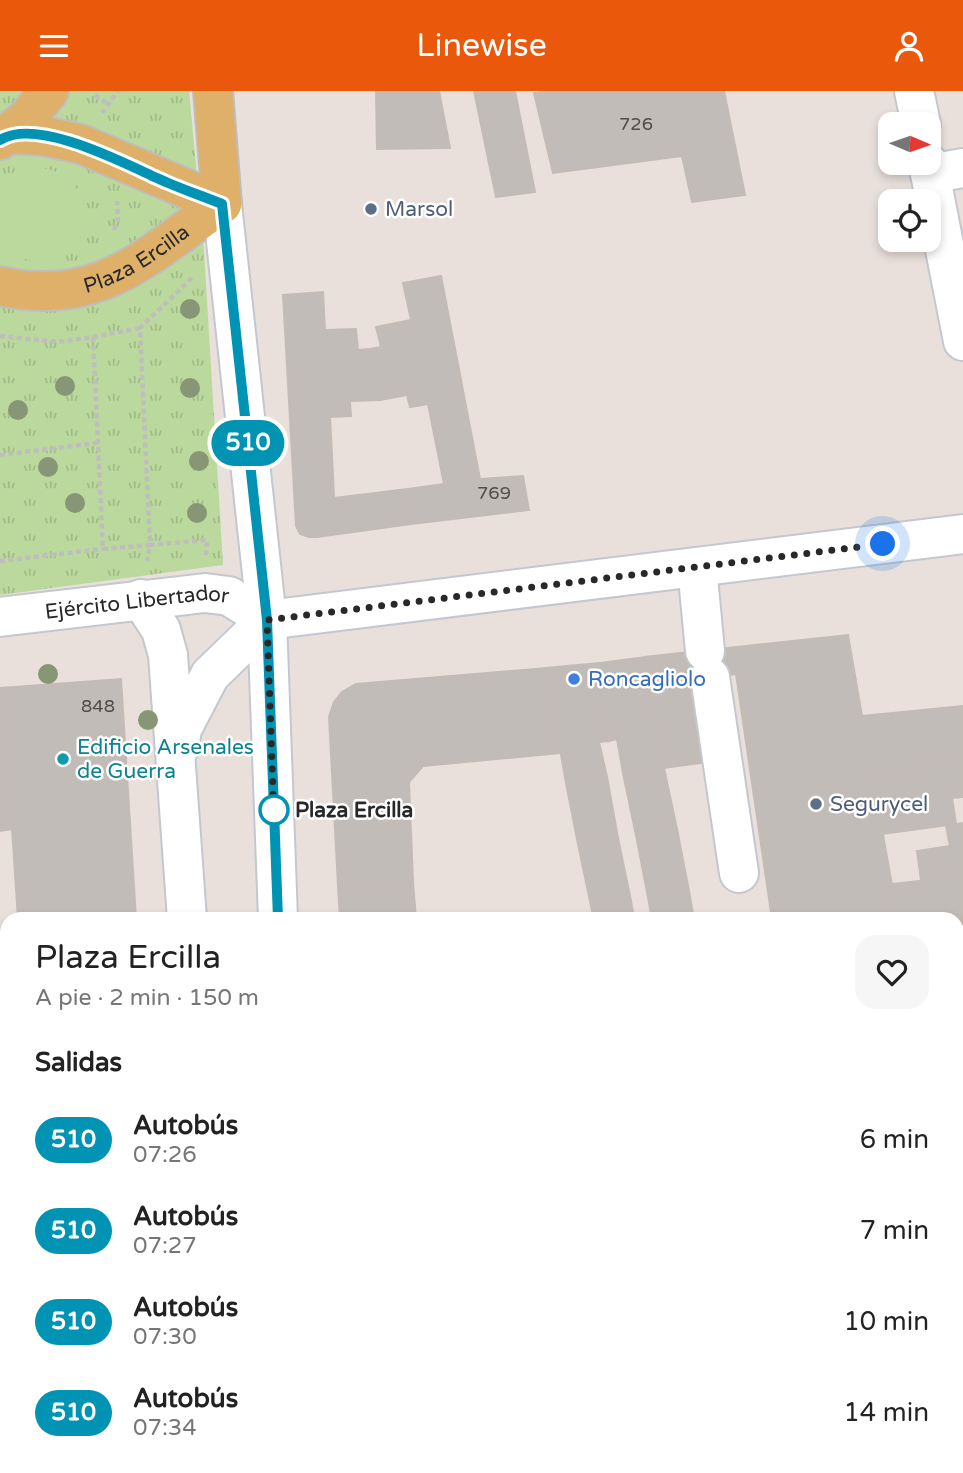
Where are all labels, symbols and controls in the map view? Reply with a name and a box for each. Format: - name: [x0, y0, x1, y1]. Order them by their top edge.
- icon: menu: [35, 27, 73, 65]
- text: Linewise: [416, 27, 547, 65]
- icon: person: [890, 27, 928, 65]
- north arrow: [878, 112, 942, 175]
- map controls: [878, 112, 941, 252]
- house number: 726: [619, 113, 653, 135]
- button: locate: [878, 189, 941, 252]
- place label: Marsol: [385, 197, 453, 222]
- marker: Marsol: [363, 201, 379, 217]
- street label: Plaza Ercilla: [81, 220, 194, 299]
- line badge: 510: [208, 420, 288, 466]
- text: 510: [225, 428, 271, 457]
- house number: 769: [477, 482, 511, 504]
- your location: [865, 526, 900, 561]
- street label: Ejército Libertador: [44, 581, 231, 625]
- place label: Roncagliolo: [588, 667, 706, 692]
- marker: Roncagliolo: [566, 671, 582, 687]
- house number: 848: [81, 695, 115, 717]
- place label: Edificio Arsenales de Guerra: [77, 735, 254, 784]
- marker: Edificio Arsenales de Guerra: [55, 751, 71, 767]
- place label: Segurycel: [830, 792, 928, 817]
- marker: Plaza Ercilla: [259, 795, 289, 825]
- marker: Segurycel: [808, 796, 824, 812]
- place label: Plaza Ercilla: [295, 798, 413, 823]
- button: heart: [855, 935, 929, 1009]
- text: Plaza Ercilla: [35, 938, 221, 977]
- text: A pie · 2 min · 150 m: [35, 984, 259, 1012]
- text: Salidas: [35, 1047, 122, 1078]
- text: Autobús: [133, 1110, 238, 1141]
- text: 6 min: [860, 1124, 929, 1155]
- text: 510: [51, 1125, 96, 1154]
- text: 07:26: [133, 1141, 197, 1169]
- text: Autobús: [133, 1201, 238, 1232]
- text: 7 min: [860, 1215, 929, 1246]
- text: 510: [51, 1216, 96, 1245]
- text: 07:27: [133, 1232, 197, 1260]
- text: Autobús: [133, 1292, 238, 1323]
- text: 10 min: [843, 1306, 929, 1337]
- text: 510: [51, 1307, 96, 1336]
- text: 07:30: [133, 1323, 197, 1351]
- text: Autobús: [133, 1383, 238, 1414]
- text: 14 min: [843, 1397, 929, 1428]
- text: 510: [51, 1398, 96, 1427]
- text: 07:34: [133, 1414, 197, 1442]

